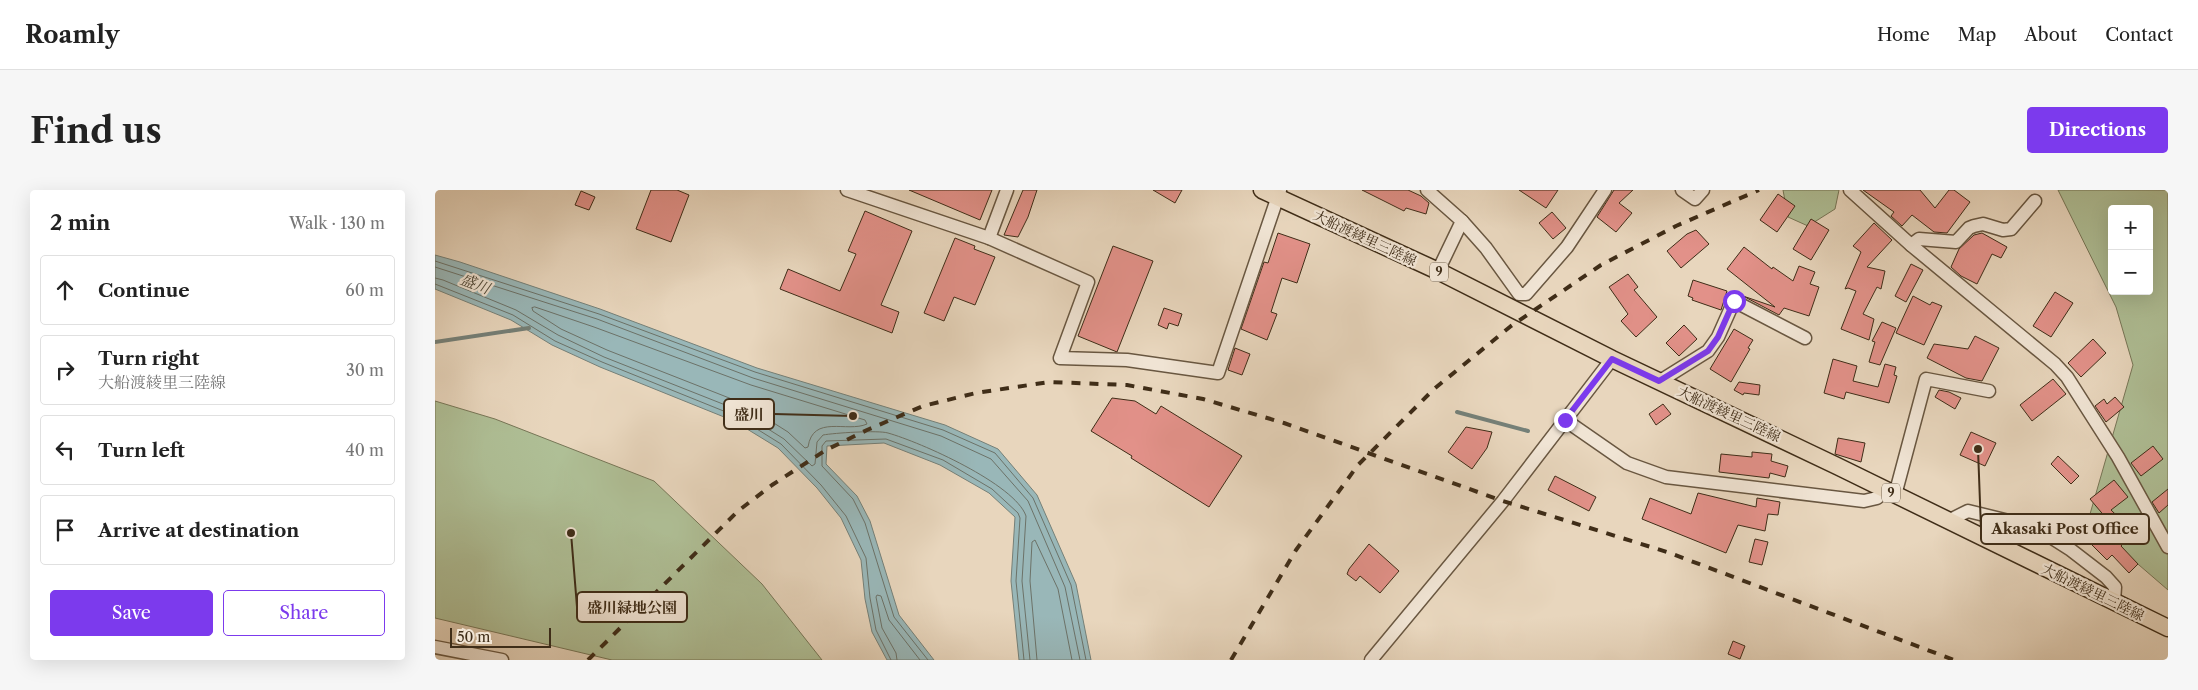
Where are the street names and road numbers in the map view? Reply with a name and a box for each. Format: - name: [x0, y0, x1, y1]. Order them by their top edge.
- street label: 大船渡綾里三陸線: [1310, 206, 1420, 270]
- road number: 9: [1430, 262, 1448, 281]
- street label: 大船渡綾里三陸線: [1674, 382, 1784, 446]
- road number: 9: [1882, 484, 1900, 502]
- street label: 大船渡綾里三陸線: [2039, 559, 2147, 625]

